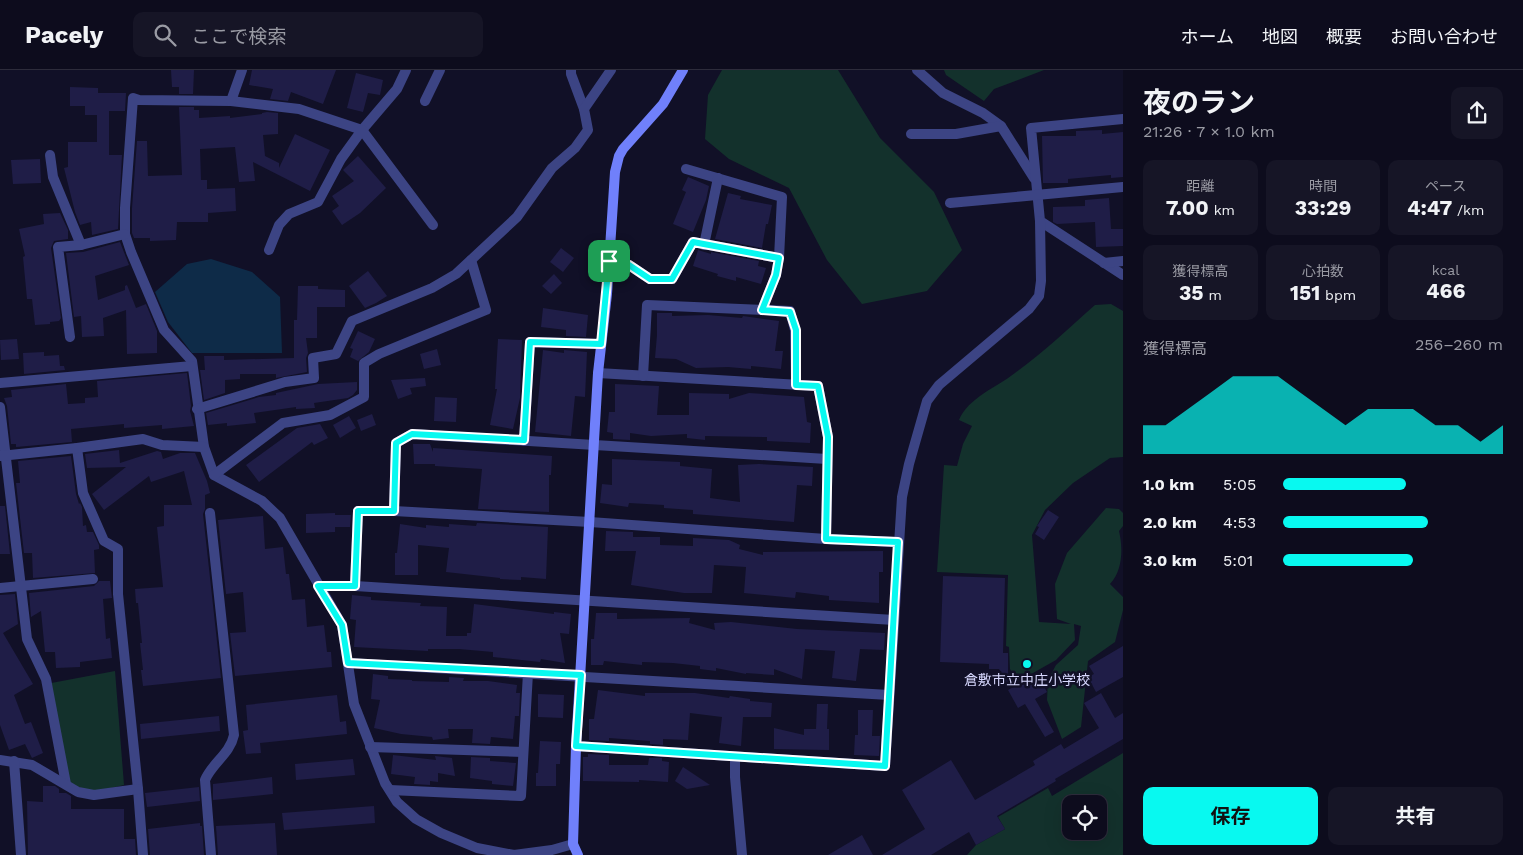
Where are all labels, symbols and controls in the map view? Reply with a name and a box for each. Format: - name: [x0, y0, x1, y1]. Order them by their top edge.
- search box: [133, 12, 483, 57]
- text: Pacely: [25, 21, 103, 49]
- icon: search: [151, 21, 179, 49]
- text: ここで検索: [191, 25, 286, 48]
- text: ホーム: [1181, 26, 1234, 47]
- text: 地図: [1262, 26, 1298, 47]
- text: 概要: [1326, 26, 1362, 47]
- text: お問い合わせ: [1390, 26, 1498, 47]
- text: 夜のラン: [1143, 86, 1255, 119]
- button: share: [1451, 87, 1503, 139]
- text: 21:26 · 7 × 1.0 km: [1143, 122, 1275, 141]
- text: 距離: [1186, 178, 1214, 194]
- text: 時間: [1309, 178, 1337, 194]
- text: ペース: [1425, 178, 1466, 194]
- text: 7.00: [1166, 195, 1209, 220]
- text: 33:29: [1295, 195, 1351, 220]
- text: 4:47: [1407, 195, 1452, 220]
- text: km: [1209, 202, 1235, 218]
- text: /km: [1452, 202, 1484, 218]
- pin: [588, 240, 630, 282]
- icon: arrive: [595, 247, 623, 275]
- text: kcal: [1432, 262, 1460, 278]
- text: 獲得標高: [1172, 263, 1228, 279]
- text: 心拍数: [1302, 263, 1344, 279]
- text: 466: [1426, 278, 1465, 303]
- text: 35: [1179, 280, 1204, 305]
- text: 151: [1290, 280, 1320, 305]
- text: m: [1204, 287, 1222, 303]
- text: bpm: [1320, 287, 1356, 303]
- text: 256–260 m: [1415, 335, 1503, 354]
- text: 獲得標高: [1143, 339, 1207, 358]
- text: 1.0 km: [1143, 475, 1194, 494]
- text: 5:05: [1223, 475, 1256, 494]
- text: 2.0 km: [1143, 513, 1197, 532]
- text: 4:53: [1223, 513, 1256, 532]
- text: 3.0 km: [1143, 551, 1197, 570]
- text: 5:01: [1223, 551, 1253, 570]
- marker: 倉敷市立中庄小学校: [1021, 658, 1033, 670]
- place label: 倉敷市立中庄小学校: [964, 672, 1090, 688]
- button: 保存: [1143, 787, 1318, 845]
- button: 共有: [1328, 787, 1503, 845]
- map controls: [1062, 795, 1107, 840]
- button: locate: [1062, 795, 1107, 840]

